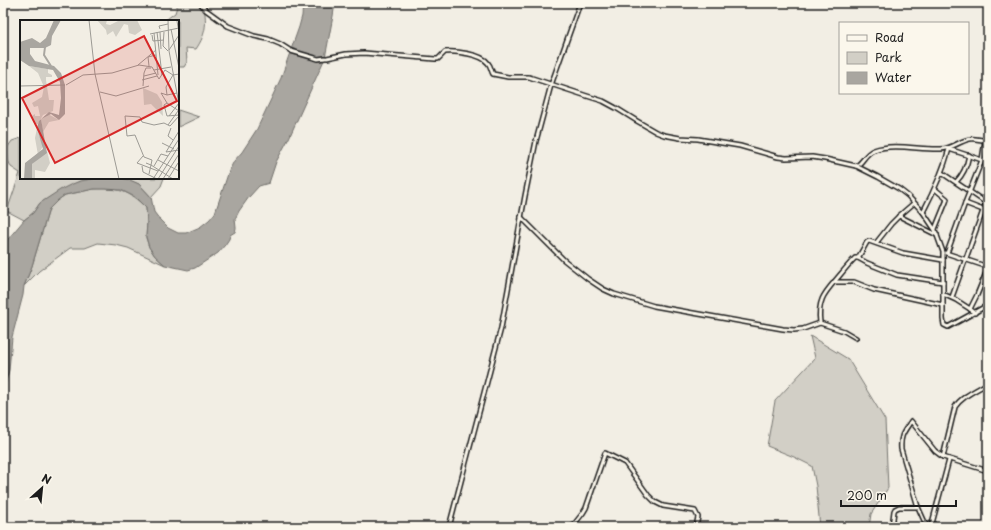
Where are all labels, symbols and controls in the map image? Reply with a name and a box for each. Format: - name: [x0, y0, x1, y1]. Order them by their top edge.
- inset map: [20, 20, 179, 179]
- legend: [839, 22, 969, 94]
- text: Road: [875, 28, 904, 46]
- text: Park: [875, 48, 902, 66]
- text: Water: [875, 68, 912, 86]
- north arrow: [22, 468, 62, 508]
- text: N: [39, 469, 55, 488]
- scale bar: [841, 482, 956, 508]
- text: 200 m: [847, 486, 887, 504]

